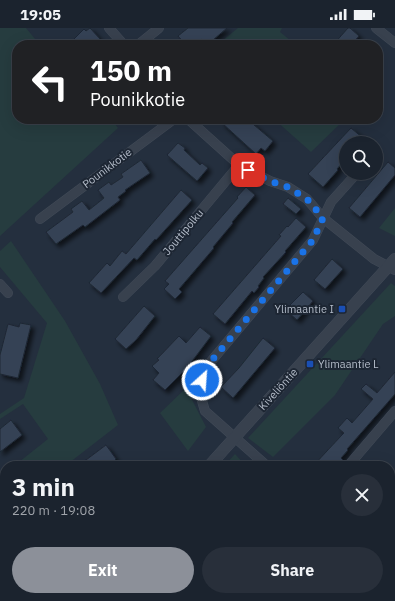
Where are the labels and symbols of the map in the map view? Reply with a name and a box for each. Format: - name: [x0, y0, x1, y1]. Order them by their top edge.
- street label: Pounikkotie: [80, 145, 134, 191]
- pin: [231, 153, 265, 187]
- street label: Jouttipolku: [160, 206, 206, 258]
- place label: Ylimaantie I: [274, 302, 334, 316]
- marker: Ylimaantie I: [337, 304, 347, 314]
- place label: Ylimaantie L: [318, 357, 379, 371]
- position arrow: [181, 359, 223, 401]
- marker: Ylimaantie L: [305, 359, 315, 369]
- street label: Kiveliöntie: [255, 365, 301, 413]

